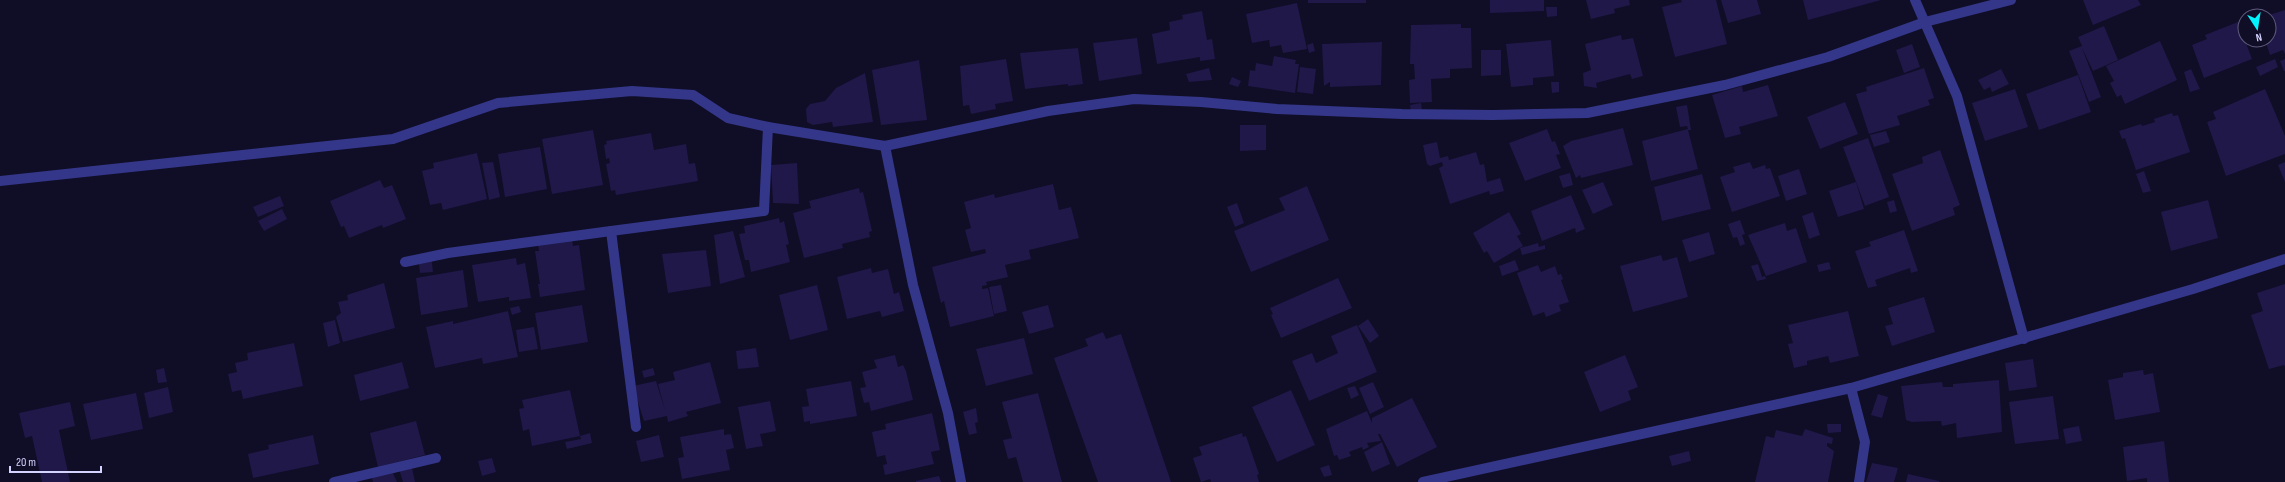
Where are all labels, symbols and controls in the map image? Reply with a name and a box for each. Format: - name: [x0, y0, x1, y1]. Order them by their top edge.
- north arrow: [2237, 8, 2277, 48]
- text: N: [2255, 30, 2263, 44]
- scale bar: [10, 448, 101, 474]
- text: 20 m: [16, 455, 36, 470]

